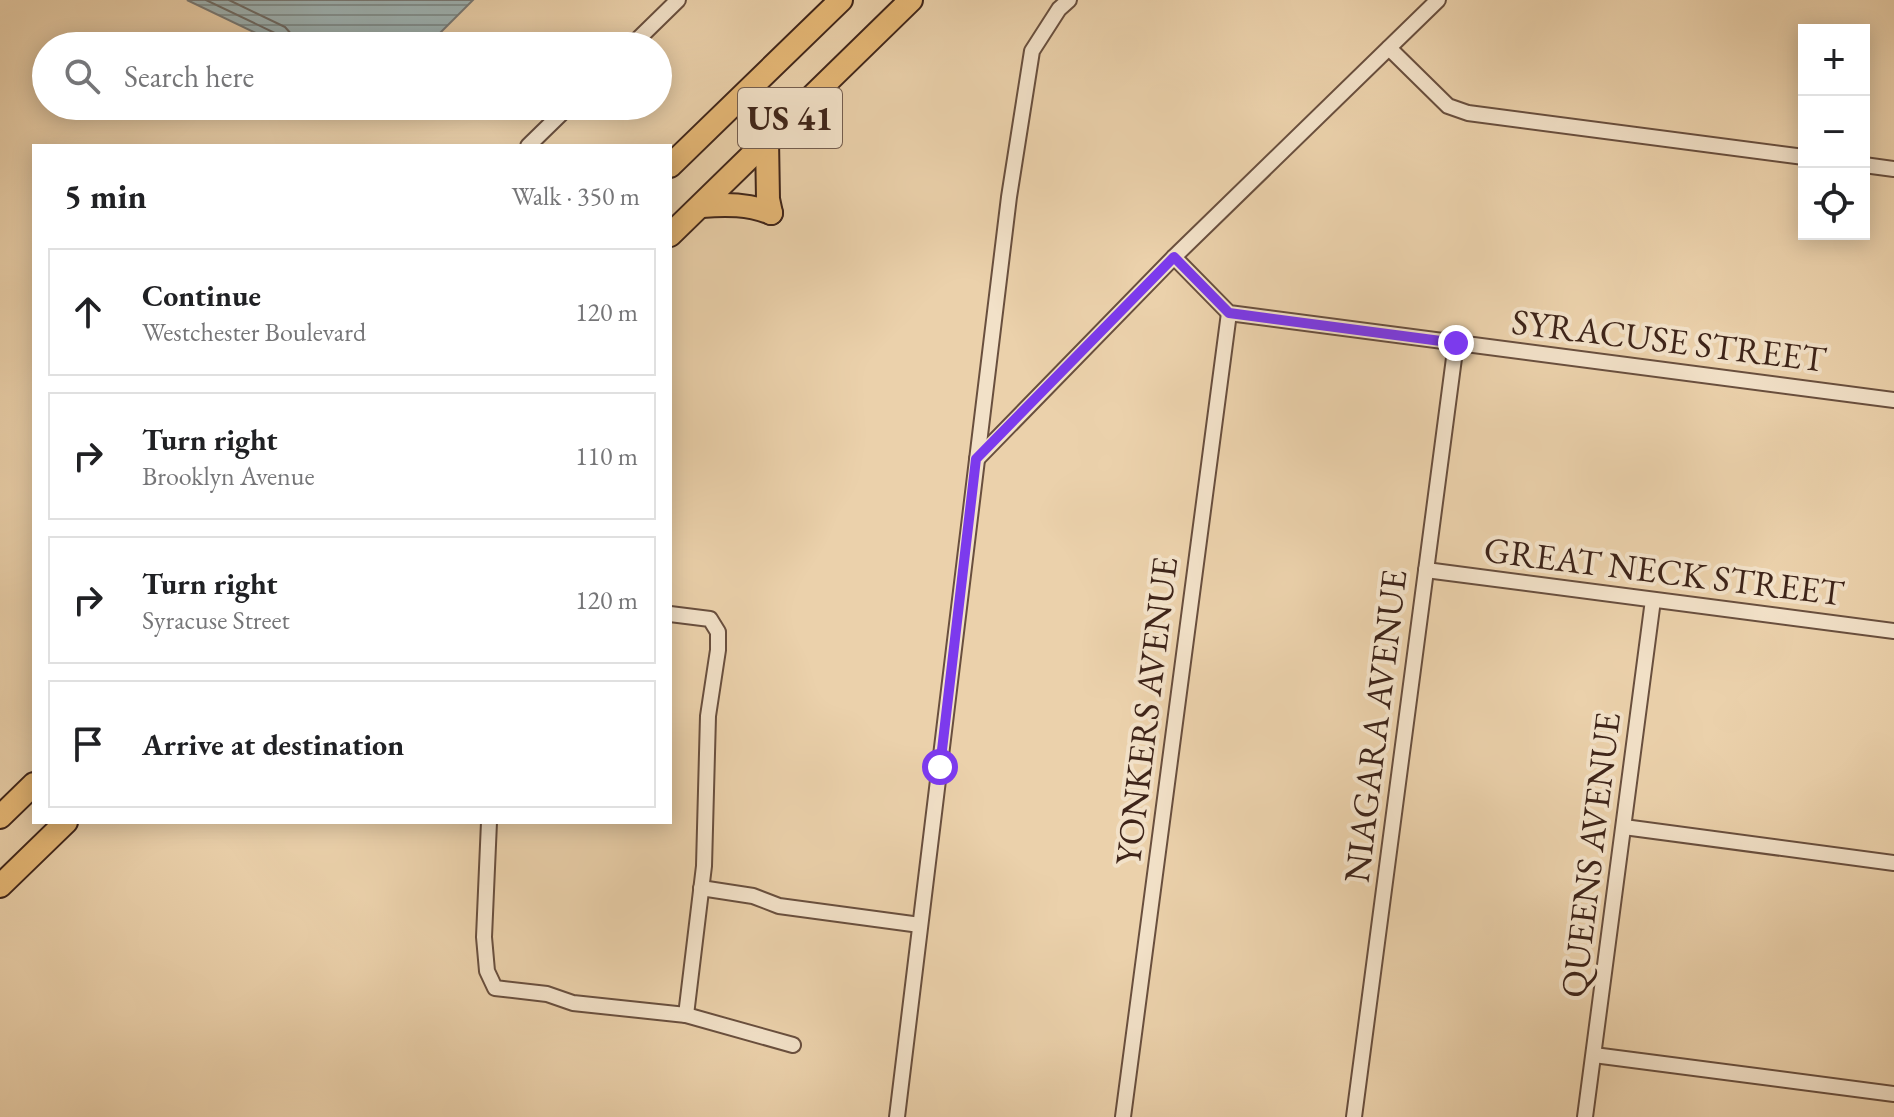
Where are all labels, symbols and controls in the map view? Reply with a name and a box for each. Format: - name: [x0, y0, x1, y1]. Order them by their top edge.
- map controls: [1798, 24, 1870, 240]
- button: +: [1798, 24, 1870, 96]
- search box: [32, 32, 672, 120]
- icon: search: [60, 54, 104, 98]
- text: Search here: [124, 57, 254, 96]
- road number: US 41: [738, 88, 842, 148]
- button: −: [1798, 96, 1870, 168]
- button: locate: [1798, 168, 1870, 240]
- text: 5 min: [64, 174, 147, 218]
- text: Walk · 350 m: [512, 179, 640, 213]
- text: Continue: [142, 276, 261, 315]
- icon: ahead: [66, 290, 110, 334]
- text: 120 m: [575, 295, 638, 329]
- street label: SYRACUSE STREET: [1509, 297, 1830, 383]
- text: Westchester Boulevard: [142, 315, 366, 349]
- route end: [1438, 325, 1474, 361]
- text: Turn right: [142, 420, 278, 459]
- icon: right: [66, 434, 110, 478]
- text: 110 m: [575, 439, 638, 473]
- text: Brooklyn Avenue: [142, 459, 315, 493]
- street label: GREAT NECK STREET: [1481, 526, 1848, 617]
- street label: YONKERS AVENUE: [1104, 554, 1188, 868]
- text: Turn right: [142, 564, 278, 603]
- street label: NIAGARA AVENUE: [1332, 567, 1418, 885]
- icon: right: [66, 578, 110, 622]
- text: 120 m: [575, 583, 638, 617]
- text: Syracuse Street: [142, 603, 290, 637]
- street label: QUEENS AVENUE: [1549, 710, 1631, 1000]
- icon: arrive: [66, 722, 110, 766]
- text: Arrive at destination: [142, 725, 404, 764]
- route start: [922, 749, 958, 785]

